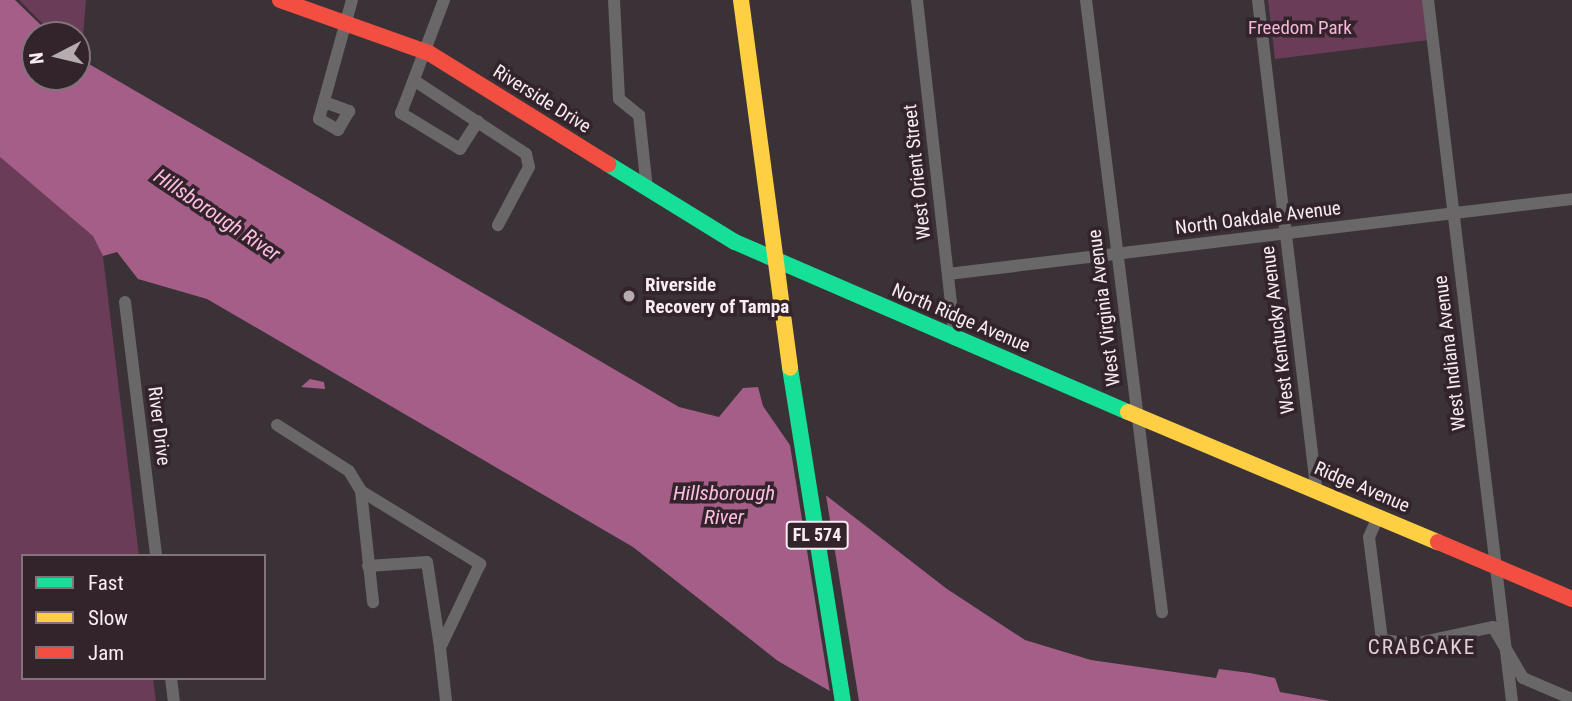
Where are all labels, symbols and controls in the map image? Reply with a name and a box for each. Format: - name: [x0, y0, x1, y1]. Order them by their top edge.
- park label: Freedom Park: [1248, 17, 1352, 39]
- north arrow: [21, 21, 91, 91]
- text: N: [25, 51, 49, 66]
- street label: Riverside Drive: [489, 60, 595, 138]
- street label: West Orient Street: [899, 103, 935, 241]
- water label: Hillsborough River: [149, 164, 285, 266]
- street label: North Oakdale Avenue: [1174, 197, 1342, 239]
- street label: West Virginia Avenue: [1083, 228, 1125, 388]
- street label: West Kentucky Avenue: [1256, 245, 1300, 415]
- place label: Riverside Recovery of Tampa: [645, 274, 790, 318]
- street label: West Indiana Avenue: [1429, 274, 1471, 432]
- street label: North Ridge Avenue: [888, 279, 1034, 357]
- marker: Riverside Recovery of Tampa: [619, 286, 639, 306]
- street label: River Drive: [143, 385, 175, 467]
- street label: Ridge Avenue: [1311, 457, 1413, 517]
- water label: Hillsborough River: [673, 480, 775, 530]
- road number: FL 574: [786, 520, 848, 550]
- legend: [21, 554, 266, 680]
- text: Fast: [88, 571, 124, 595]
- text: Slow: [88, 606, 128, 630]
- district label: CRABCAKE: [1369, 634, 1475, 660]
- text: Jam: [88, 641, 124, 665]

